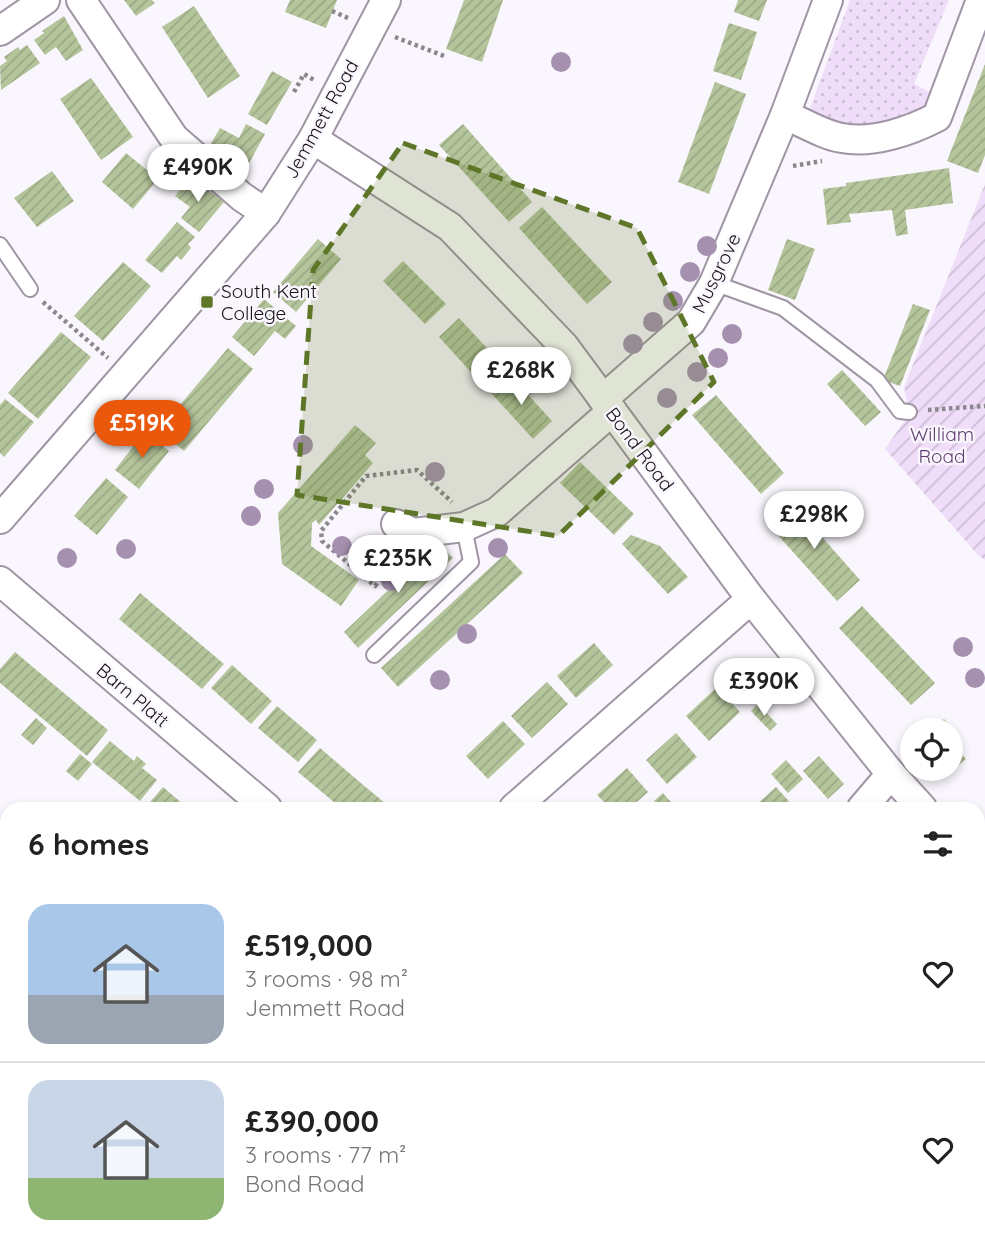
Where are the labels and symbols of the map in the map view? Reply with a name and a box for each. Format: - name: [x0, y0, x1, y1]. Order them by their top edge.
- street label: Jemmett Road: [278, 55, 364, 183]
- pin: £490K: [149, 144, 247, 204]
- street label: Musgrove: [686, 229, 746, 317]
- place label: South Kent College: [221, 279, 317, 325]
- marker: South Kent College: [199, 294, 215, 310]
- pin: £268K: [472, 348, 570, 407]
- pin: £519K: [93, 400, 191, 460]
- street label: Bond Road: [601, 402, 679, 496]
- park label: William Road: [910, 422, 974, 468]
- pin: £298K: [765, 491, 863, 551]
- pin: £235K: [349, 536, 447, 595]
- street label: Barn Platt: [92, 658, 174, 732]
- pin: £390K: [715, 658, 813, 718]

